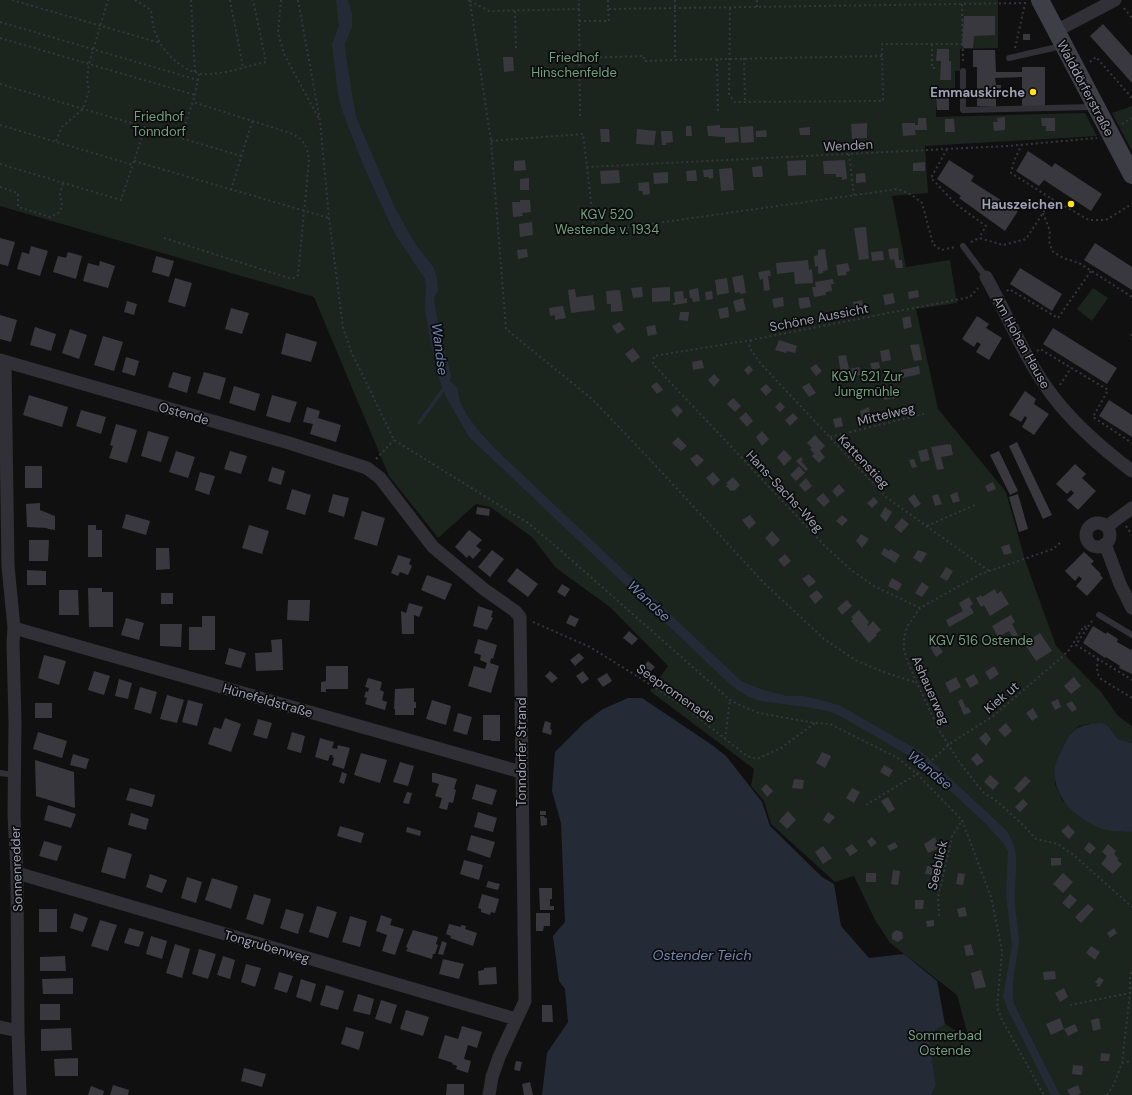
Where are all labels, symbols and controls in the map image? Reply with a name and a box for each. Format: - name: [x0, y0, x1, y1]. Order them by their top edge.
- street label: Walddörferstraße: [1053, 37, 1118, 139]
- park label: Friedhof Hinschenfelde: [531, 49, 617, 81]
- place label: Emmauskirche: [930, 84, 1025, 101]
- marker: Emmauskirche: [1028, 87, 1038, 97]
- park label: Friedhof Tonndorf: [132, 108, 186, 140]
- street label: Wenden: [823, 136, 873, 155]
- place label: Hauszeichen: [982, 196, 1063, 213]
- marker: Hauszeichen: [1066, 199, 1076, 209]
- park label: KGV 520 Westende v. 1934: [555, 206, 659, 238]
- street label: Am Hohen Hause: [989, 293, 1054, 392]
- street label: Schöne Aussicht: [768, 300, 870, 335]
- water label: Wandse: [428, 322, 452, 376]
- park label: KGV 521 Zur Jungmühle: [831, 368, 903, 400]
- street label: Ostende: [157, 398, 211, 429]
- street label: Mittelweg: [856, 399, 917, 430]
- street label: Kattenstieg: [834, 431, 893, 492]
- street label: Hans-Sachs-Weg: [742, 447, 827, 536]
- water label: Wandse: [624, 577, 674, 625]
- park label: KGV 516 Ostende: [929, 632, 1033, 649]
- street label: Ashauerweg: [908, 653, 953, 727]
- street label: Seepromenade: [633, 660, 718, 727]
- street label: Kiek ut: [980, 678, 1022, 717]
- street label: Hünefeldstraße: [221, 680, 315, 721]
- street label: Tonndorfer Strand: [513, 697, 530, 807]
- water label: Wandse: [904, 747, 956, 793]
- street label: Sonnenredder: [7, 826, 26, 912]
- street label: Seeblick: [924, 838, 952, 892]
- street label: Tongrubenweg: [222, 926, 312, 967]
- water label: Ostender Teich: [652, 946, 752, 964]
- park label: Sommerbad Ostende: [908, 1027, 982, 1059]

